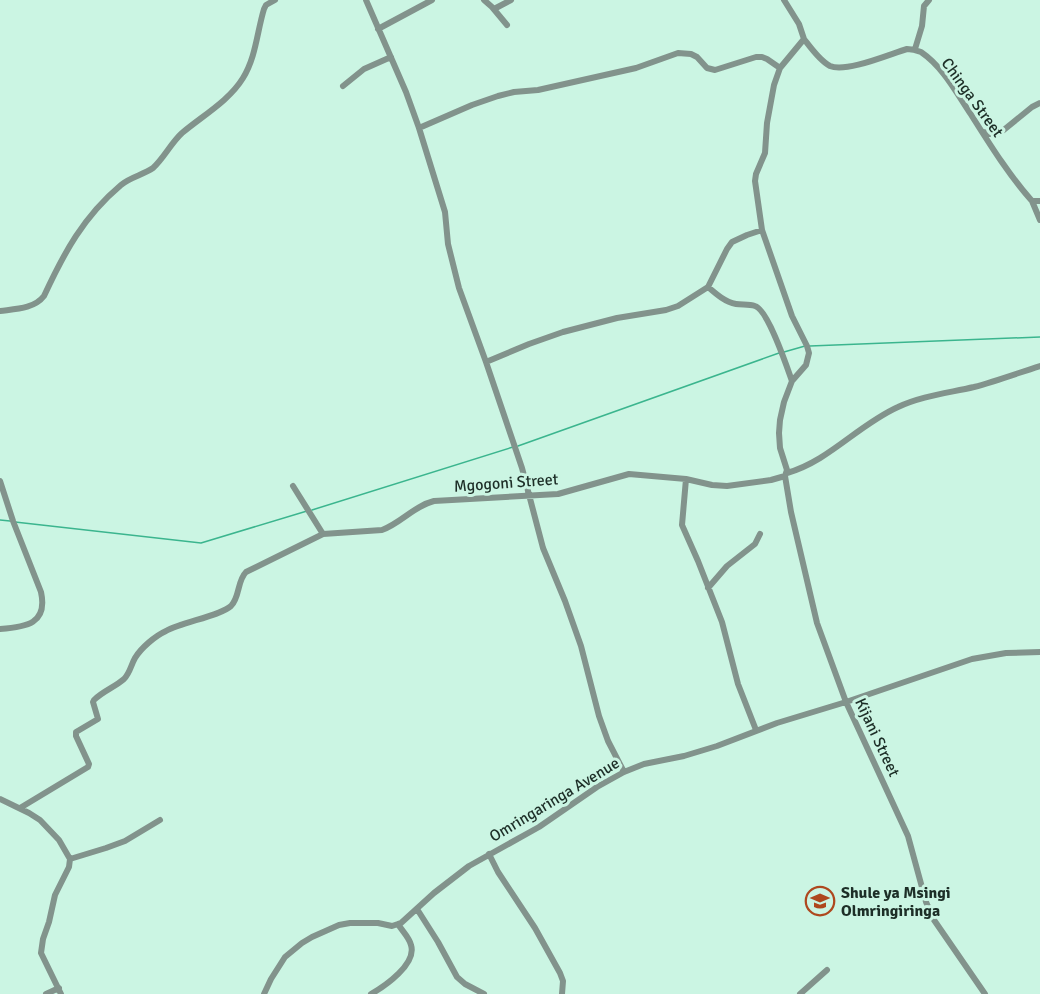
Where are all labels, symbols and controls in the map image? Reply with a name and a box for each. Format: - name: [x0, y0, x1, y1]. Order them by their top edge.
- street label: Chinga Street: [937, 54, 1008, 141]
- street label: Mgogoni Street: [453, 469, 559, 497]
- street label: Kijani Street: [850, 695, 904, 780]
- street label: Omringaringa Avenue: [486, 753, 623, 847]
- place label: Shule ya Msingi Olmringiringa: [841, 883, 951, 921]
- school or university icon: Shule ya Msingi Olmringiringa: [804, 885, 836, 917]

